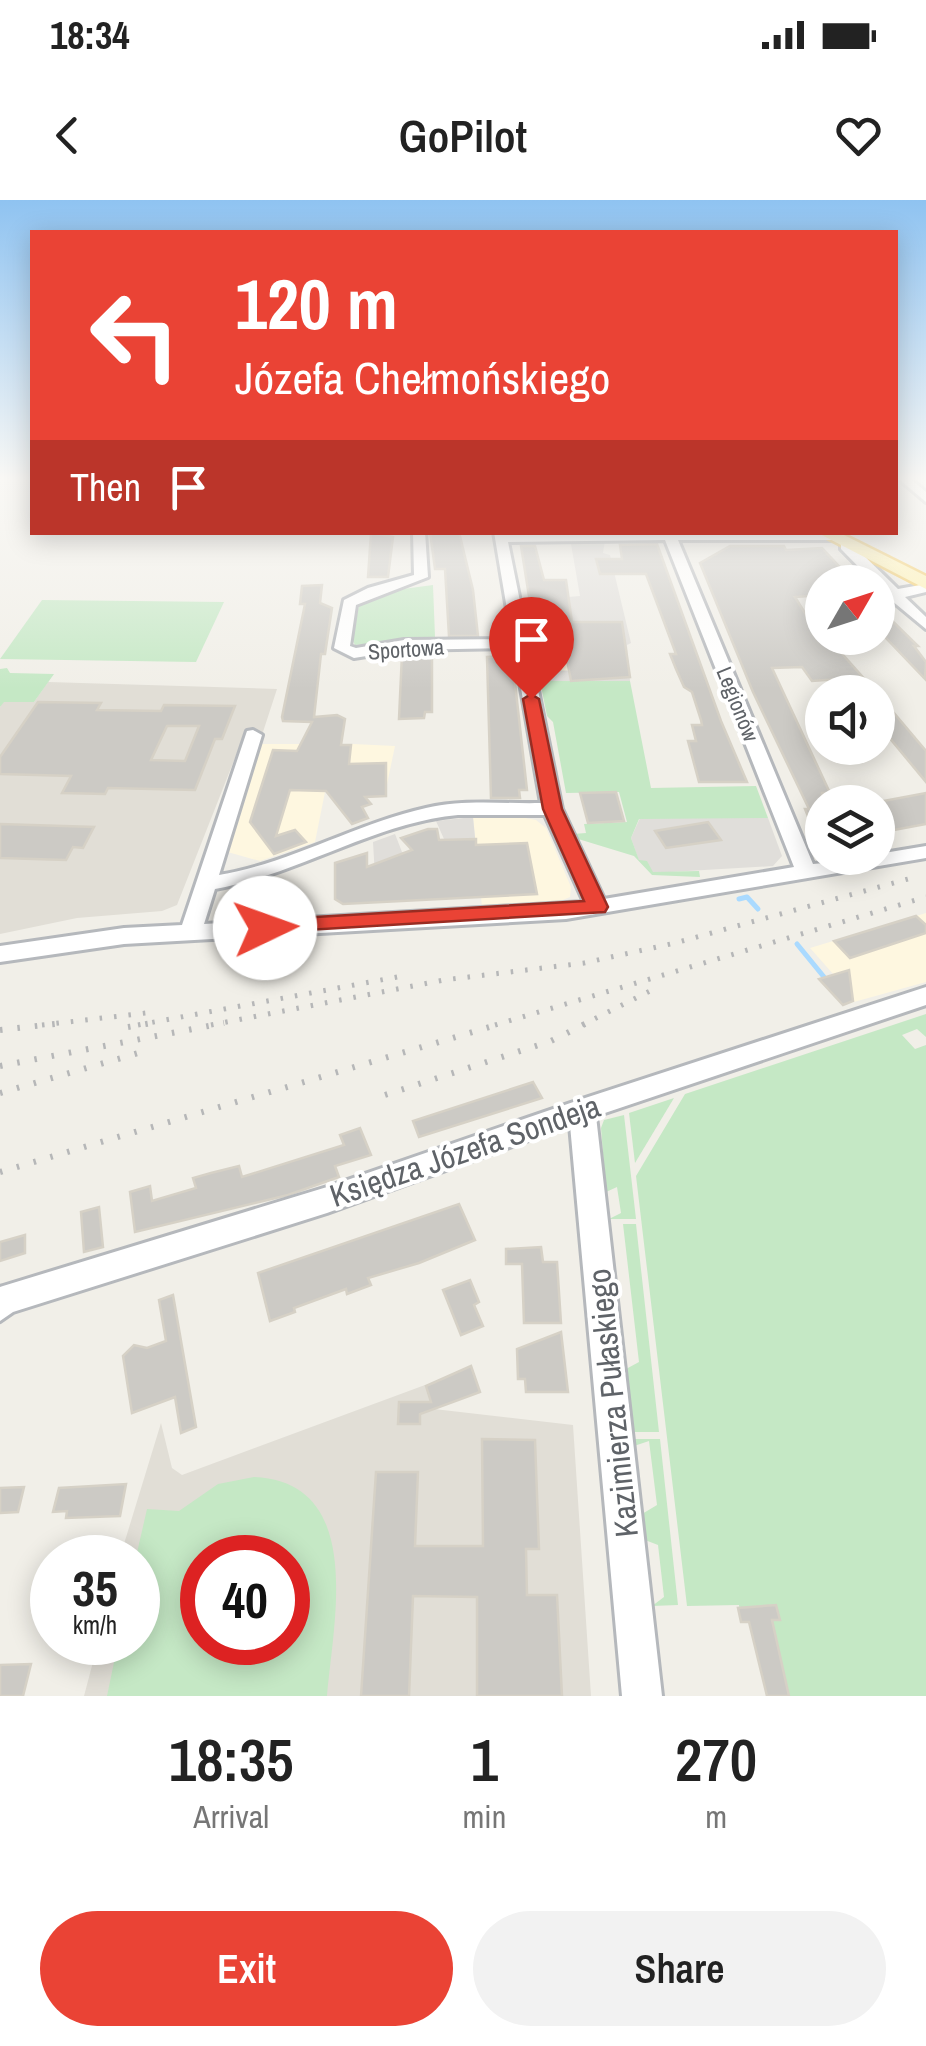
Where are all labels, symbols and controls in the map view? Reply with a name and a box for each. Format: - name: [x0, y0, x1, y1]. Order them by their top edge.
- text: 18:34: [50, 10, 130, 61]
- text: GoPilot: [399, 105, 527, 166]
- icon: back: [40, 108, 95, 163]
- icon: heart: [831, 108, 886, 163]
- text: 120 m: [235, 257, 398, 351]
- icon: left: [70, 270, 200, 400]
- text: Józefa Chełmońskiego: [235, 347, 610, 408]
- icon: arrive: [161, 460, 216, 515]
- text: Then: [70, 462, 141, 513]
- north arrow: [805, 565, 895, 655]
- map controls: [805, 565, 895, 875]
- pin: [489, 597, 574, 700]
- icon: arrive: [504, 612, 559, 667]
- street label: Sportowa: [367, 631, 445, 667]
- street label: Legionów: [709, 662, 767, 746]
- button: sound: [805, 675, 895, 765]
- button: layers: [805, 785, 895, 875]
- position arrow: [213, 876, 317, 980]
- street label: Księdza Józefa Sondeja: [324, 1084, 606, 1217]
- street label: Kazimierza Pułaskiego: [577, 1267, 648, 1539]
- speed limit sign: 40: [180, 1535, 310, 1665]
- text: 35: [72, 1554, 118, 1622]
- text: km/h: [73, 1608, 117, 1642]
- text: 18:35: [169, 1719, 294, 1800]
- text: 1: [471, 1719, 498, 1800]
- text: 270: [675, 1719, 757, 1800]
- text: Arrival: [193, 1795, 269, 1838]
- text: min: [463, 1795, 506, 1838]
- text: m: [705, 1795, 727, 1838]
- button: Exit: [40, 1911, 453, 2026]
- button: Share: [473, 1911, 886, 2026]

